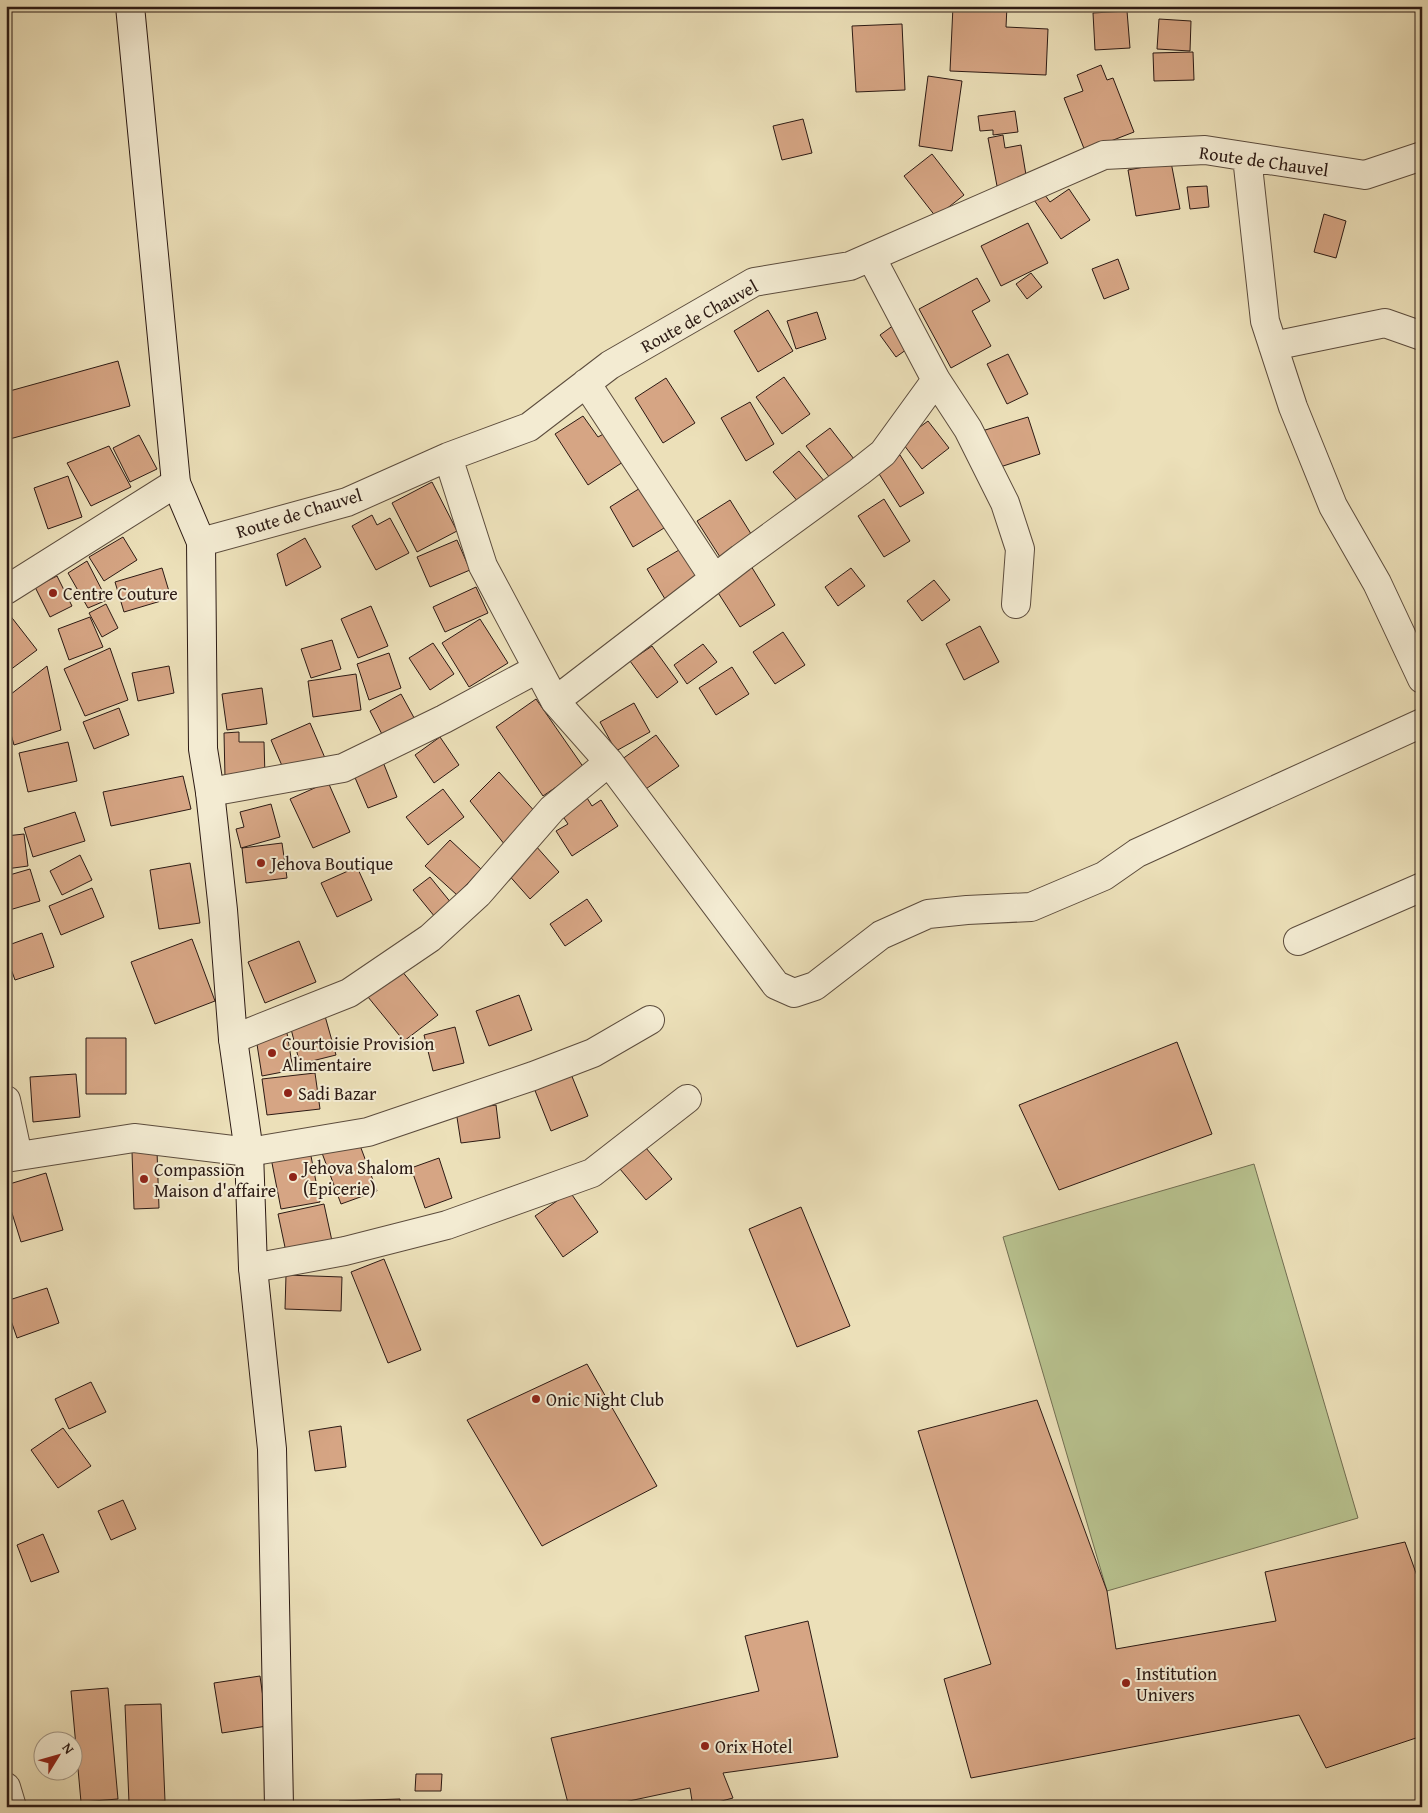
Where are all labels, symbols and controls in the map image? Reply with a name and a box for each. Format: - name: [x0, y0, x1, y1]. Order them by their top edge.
- street label: Route de Chauvel: [1198, 139, 1330, 183]
- street label: Route de Chauvel: [635, 273, 763, 359]
- street label: Route de Chauvel: [233, 481, 365, 545]
- place label: Centre Couture: [63, 580, 178, 607]
- marker: Centre Couture: [47, 587, 59, 599]
- place label: Jehova Boutique: [269, 850, 393, 877]
- marker: Jehova Boutique: [255, 857, 267, 869]
- place label: Courtoisie Provision Alimentaire: [282, 1030, 434, 1078]
- marker: Courtoisie Provision Alimentaire: [266, 1047, 278, 1059]
- place label: Sadi Bazar: [298, 1080, 377, 1107]
- marker: Sadi Bazar: [282, 1087, 294, 1099]
- place label: Jehova Shalom (Epicerie): [301, 1154, 414, 1202]
- place label: Compassion Maison d'affaire: [154, 1156, 276, 1204]
- marker: Jehova Shalom (Epicerie): [287, 1171, 299, 1183]
- marker: Compassion Maison d'affaire: [138, 1173, 150, 1185]
- place label: Onic Night Club: [546, 1386, 664, 1413]
- marker: Onic Night Club: [530, 1393, 542, 1405]
- place label: Institution Univers: [1136, 1660, 1217, 1708]
- marker: Institution Univers: [1120, 1677, 1132, 1689]
- north arrow: [32, 1730, 82, 1780]
- place label: Orix Hotel: [715, 1733, 793, 1760]
- text: N: [58, 1738, 80, 1758]
- marker: Orix Hotel: [699, 1740, 711, 1752]

